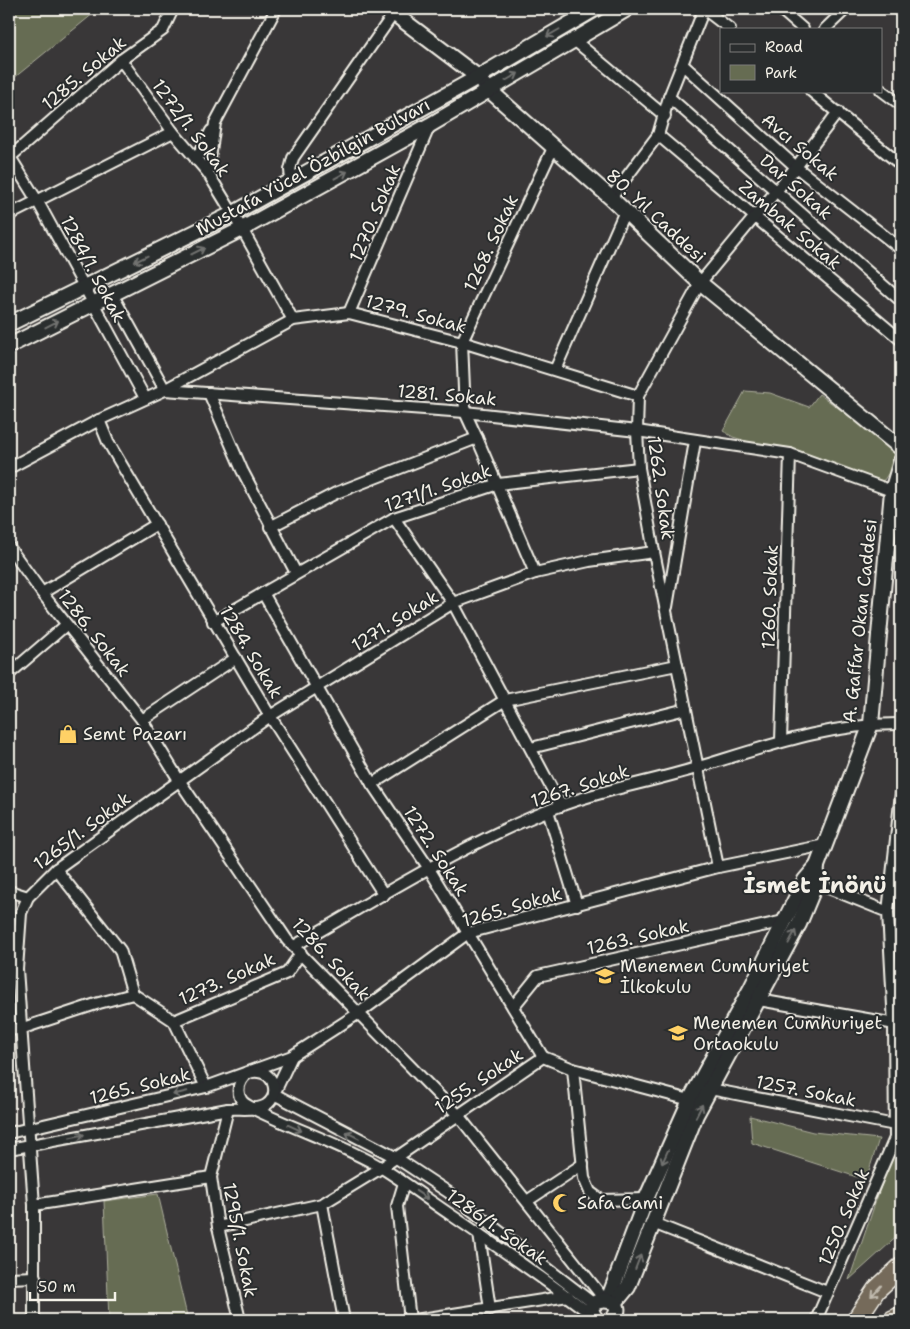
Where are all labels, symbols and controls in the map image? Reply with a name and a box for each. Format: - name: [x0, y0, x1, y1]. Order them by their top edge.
- legend: [720, 28, 882, 92]
- one-way arrow: [546, 29, 561, 39]
- street label: 1285. Sokak: [37, 31, 131, 115]
- text: Road: [765, 37, 803, 57]
- text: Park: [765, 63, 797, 83]
- one-way arrow: [505, 71, 519, 81]
- street label: 1272/1. Sokak: [146, 74, 236, 182]
- street label: Mustafa Yücel Özbilgin Bulvarı: [192, 92, 434, 242]
- street label: Avcı Sokak: [756, 108, 844, 186]
- street label: Dar Sokak: [755, 149, 837, 225]
- street label: 1270. Sokak: [344, 160, 406, 266]
- street label: 80. Yıl Caddesi: [601, 164, 711, 268]
- one-way arrow: [333, 170, 348, 179]
- street label: Zambak Sokak: [734, 175, 846, 275]
- street label: 1268. Sokak: [458, 191, 524, 295]
- street label: 1284/1. Sokak: [55, 211, 131, 327]
- one-way arrow: [190, 246, 205, 256]
- one-way arrow: [134, 254, 149, 264]
- street label: 1279. Sokak: [363, 289, 469, 339]
- one-way arrow: [44, 319, 59, 328]
- street label: 1281. Sokak: [396, 379, 498, 411]
- street label: 1262. Sokak: [642, 435, 680, 541]
- street label: 1271/1. Sokak: [381, 458, 495, 518]
- street label: A. Gaffar Okan Caddesi: [837, 518, 883, 724]
- street label: 1260. Sokak: [756, 544, 784, 650]
- street label: 1286. Sokak: [52, 584, 136, 682]
- street label: 1271. Sokak: [347, 585, 443, 657]
- street label: 1284. Sokak: [214, 601, 288, 703]
- place label: Semt Pazarı: [83, 722, 187, 746]
- shop icon: Semt Pazarı: [57, 723, 79, 745]
- street label: 1267. Sokak: [528, 759, 632, 813]
- street label: 1265/1. Sokak: [28, 786, 136, 876]
- street label: 1272. Sokak: [398, 801, 474, 901]
- district label: İsmet İnönü: [743, 870, 887, 900]
- street label: 1265. Sokak: [459, 881, 565, 933]
- street label: 1286. Sokak: [286, 912, 376, 1006]
- street label: 1263. Sokak: [585, 914, 691, 960]
- one-way arrow: [787, 930, 797, 945]
- street label: 1273. Sokak: [175, 947, 279, 1011]
- place label: Menemen Cumhuriyet İlkokulu: [620, 954, 809, 999]
- school or university icon: Menemen Cumhuriyet İlkokulu: [594, 965, 616, 987]
- place label: Menemen Cumhuriyet Ortaokulu: [693, 1011, 882, 1056]
- school or university icon: Menemen Cumhuriyet Ortaokulu: [667, 1022, 689, 1044]
- street label: 1255. Sokak: [430, 1043, 528, 1119]
- street label: 1265. Sokak: [87, 1062, 193, 1110]
- street label: 1257. Sokak: [754, 1069, 858, 1113]
- one-way arrow: [172, 1089, 188, 1098]
- one-way arrow: [695, 1104, 704, 1119]
- one-way arrow: [287, 1124, 302, 1134]
- one-way arrow: [344, 1130, 359, 1140]
- one-way arrow: [69, 1131, 85, 1140]
- one-way arrow: [659, 1149, 669, 1164]
- street label: 1250. Sokak: [813, 1165, 875, 1269]
- street label: 1295/1. Sokak: [217, 1180, 263, 1300]
- street label: 1286/1. Sokak: [442, 1183, 552, 1271]
- one-way arrow: [414, 1190, 428, 1200]
- place label: Safa Cami: [577, 1191, 663, 1215]
- mosque icon: Safa Cami: [551, 1192, 573, 1214]
- one-way arrow: [633, 1255, 643, 1270]
- scale bar: [30, 1269, 115, 1301]
- text: 50 m: [38, 1277, 76, 1297]
- one-way arrow: [870, 1285, 882, 1297]

